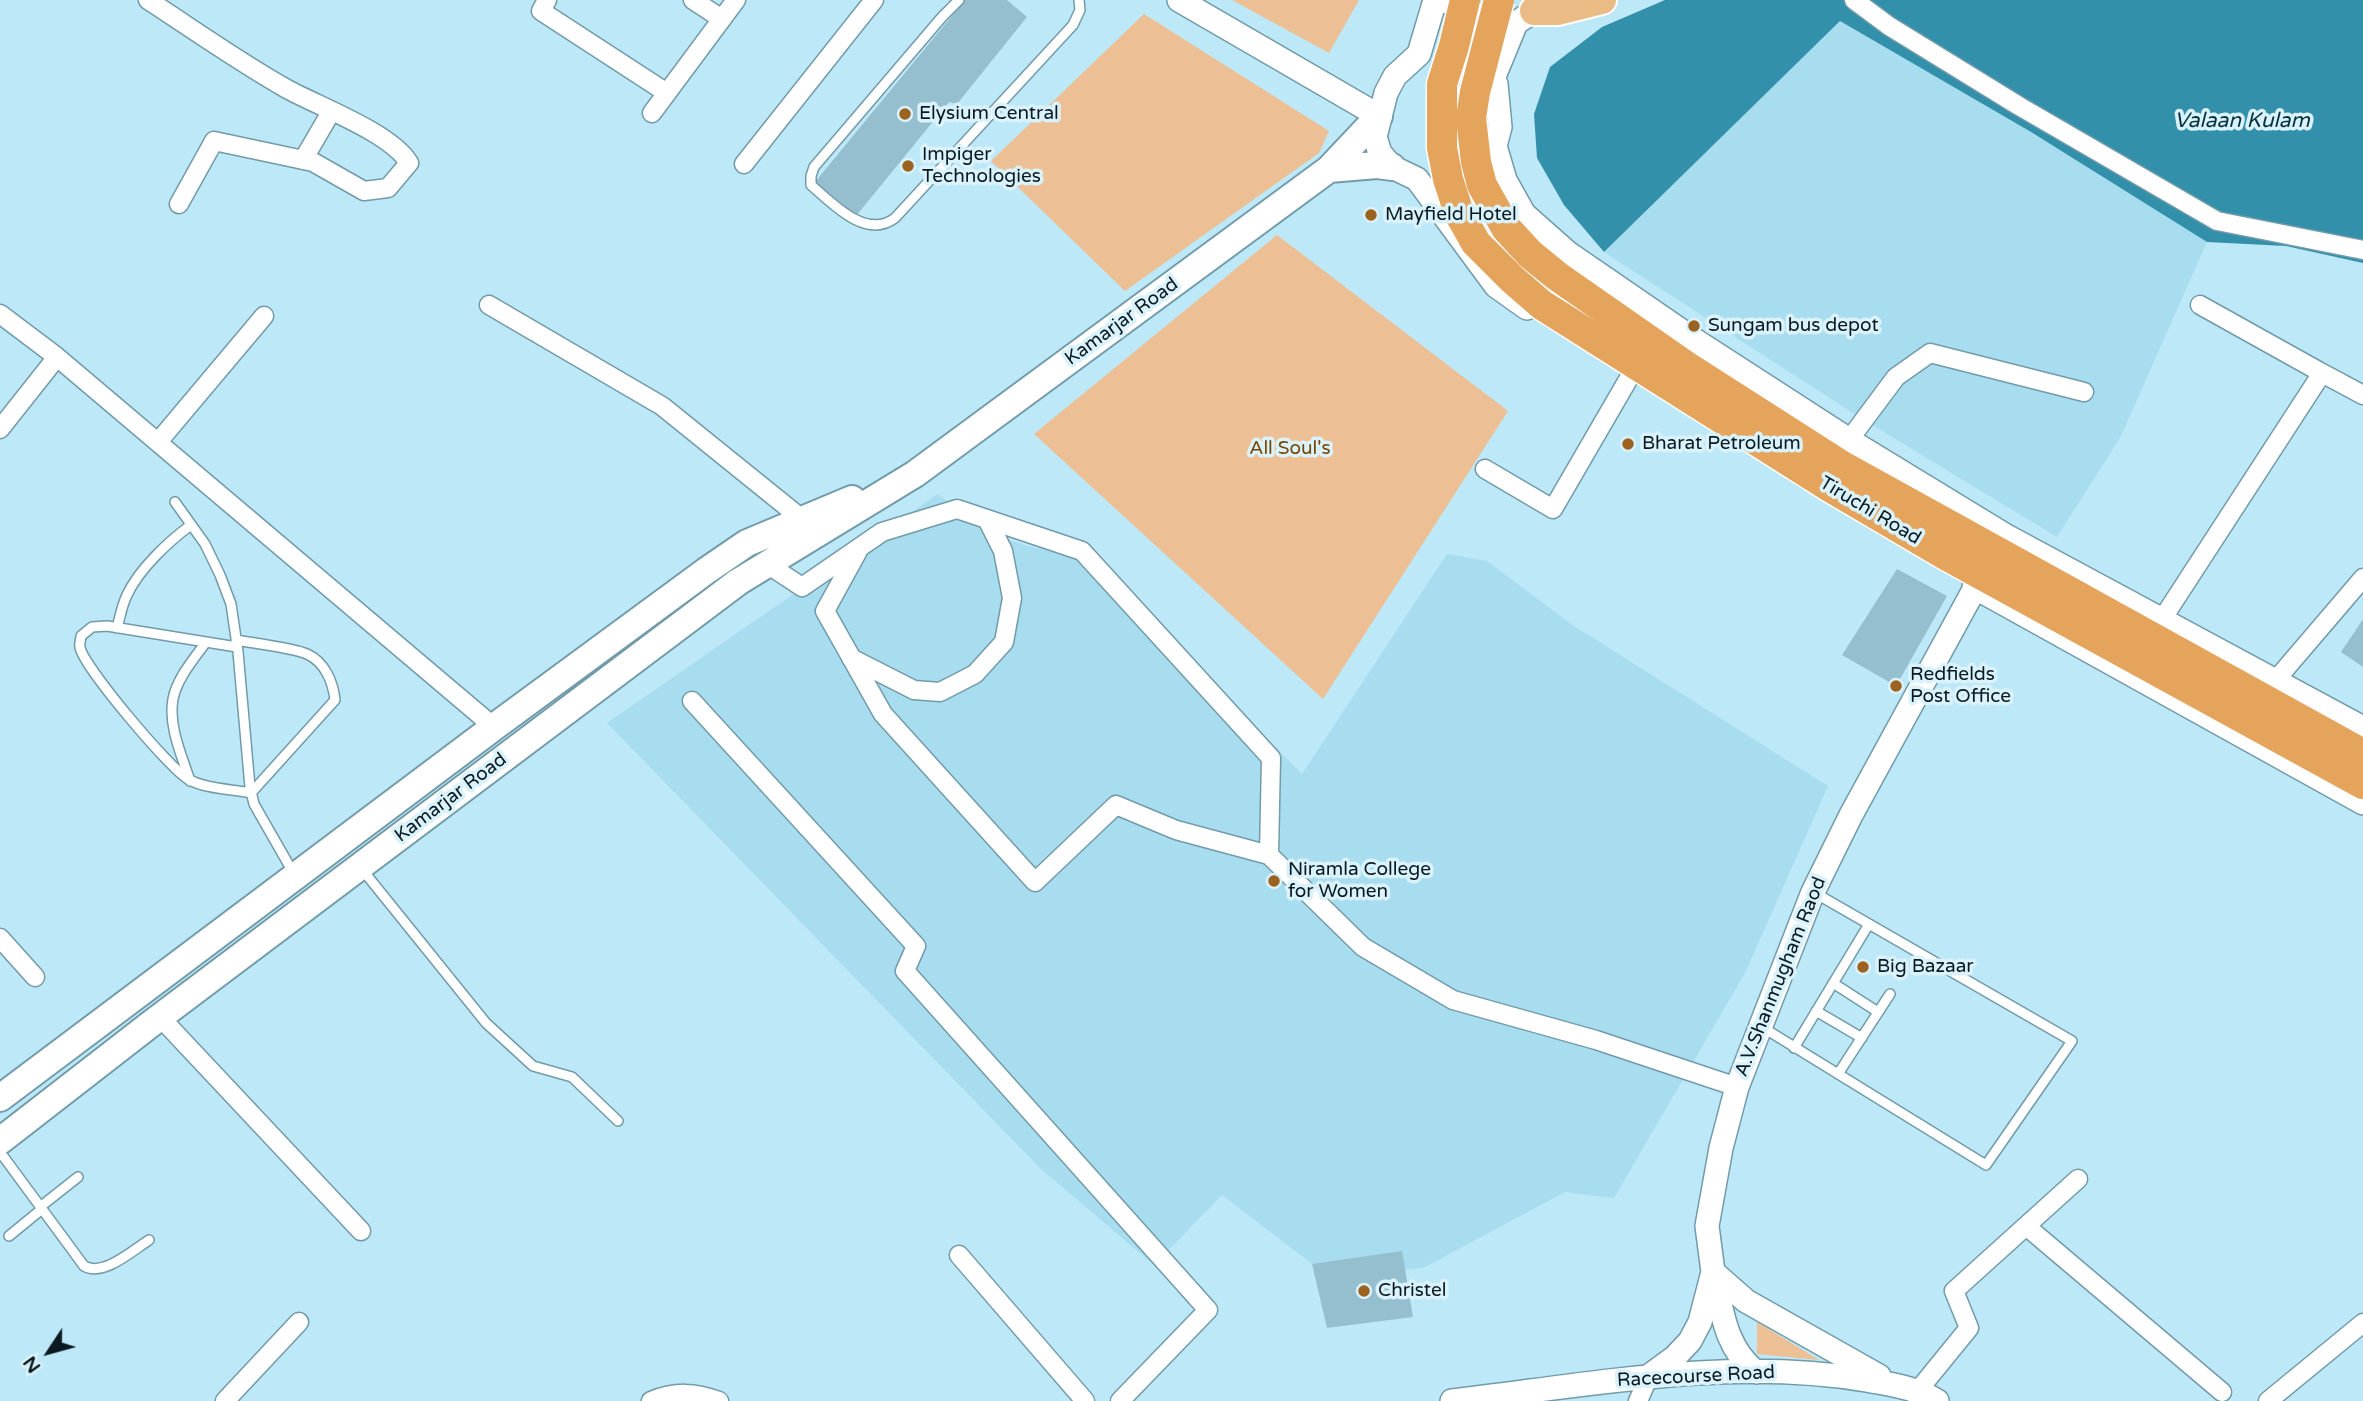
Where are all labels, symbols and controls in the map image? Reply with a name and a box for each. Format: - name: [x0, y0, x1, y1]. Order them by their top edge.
- place label: Elysium Central: [919, 103, 1059, 125]
- marker: Elysium Central: [897, 106, 913, 122]
- water label: Valaan Kulam: [2174, 108, 2310, 134]
- place label: Impiger Technologies: [922, 144, 1041, 188]
- marker: Impiger Technologies: [900, 158, 916, 174]
- place label: Mayfield Hotel: [1385, 204, 1517, 226]
- marker: Mayfield Hotel: [1363, 207, 1379, 223]
- street label: Kamarjar Road: [1061, 273, 1183, 371]
- place label: Sungam bus depot: [1708, 315, 1879, 337]
- marker: Sungam bus depot: [1686, 318, 1702, 334]
- place label: Bharat Petroleum: [1642, 433, 1801, 455]
- marker: Bharat Petroleum: [1620, 436, 1636, 452]
- park label: All Soul's: [1249, 438, 1331, 460]
- street label: Tiruchi Road: [1815, 472, 1925, 550]
- place label: Redfields Post Office: [1910, 664, 2011, 708]
- marker: Redfields Post Office: [1888, 678, 1904, 694]
- street label: Kamarjar Road: [391, 748, 511, 848]
- place label: Niramla College for Women: [1288, 859, 1431, 903]
- marker: Niramla College for Women: [1266, 873, 1282, 889]
- street label: A.V.Shanmugham Raod: [1730, 874, 1832, 1080]
- place label: Big Bazaar: [1877, 956, 1974, 978]
- marker: Big Bazaar: [1855, 959, 1871, 975]
- place label: Christel: [1378, 1280, 1446, 1302]
- marker: Christel: [1356, 1283, 1372, 1299]
- north arrow: [14, 1317, 84, 1387]
- text: N: [19, 1352, 45, 1377]
- street label: Racecourse Road: [1617, 1361, 1775, 1393]

